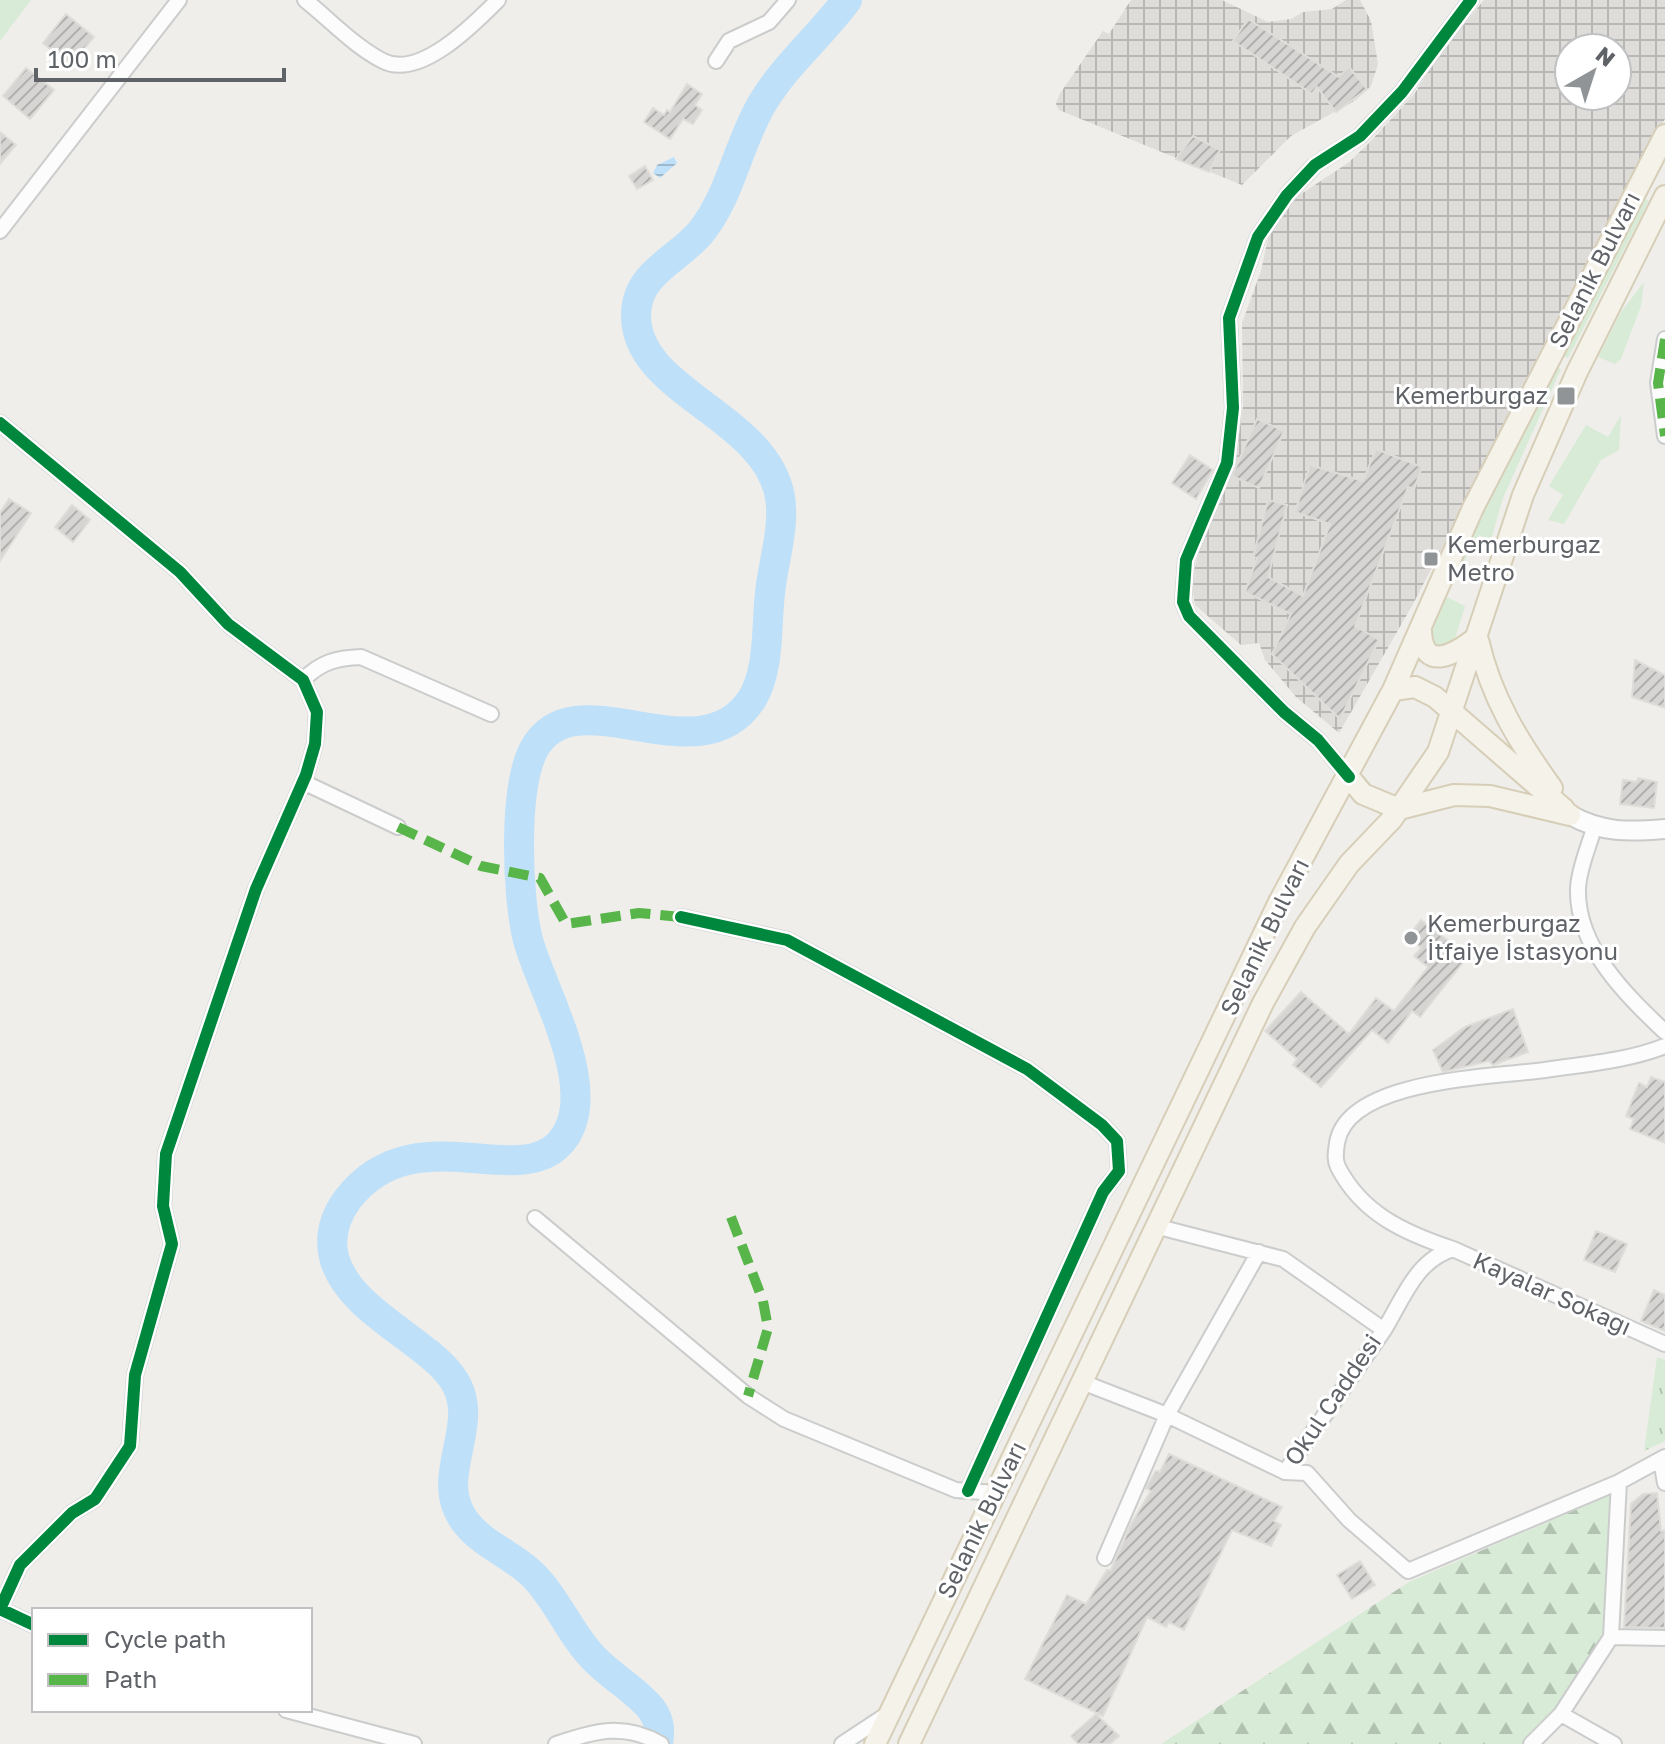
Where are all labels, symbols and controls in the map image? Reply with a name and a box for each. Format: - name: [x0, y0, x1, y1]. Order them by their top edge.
- scale bar: [36, 32, 284, 82]
- north arrow: [1553, 32, 1633, 112]
- text: N: [1591, 40, 1621, 72]
- text: 100 m: [48, 44, 117, 73]
- street label: Selanik Bulvarı: [1542, 186, 1645, 352]
- place label: Kemerburgaz: [1395, 380, 1548, 409]
- marker: Kemerburgaz: [1555, 385, 1577, 407]
- place label: Kemerburgaz Metro: [1447, 529, 1600, 586]
- marker: Kemerburgaz Metro: [1422, 550, 1440, 568]
- street label: Selanik Bulvarı: [1213, 853, 1314, 1020]
- place label: Kemerburgaz İtfaiye İstasyonu: [1427, 908, 1618, 965]
- marker: Kemerburgaz İtfaiye İstasyonu: [1402, 929, 1420, 947]
- street label: Kayalar Sokağı: [1469, 1245, 1636, 1340]
- street label: Okul Caddesi: [1277, 1328, 1386, 1470]
- street label: Selanik Bulvarı: [930, 1436, 1031, 1603]
- legend: [32, 1608, 312, 1712]
- text: Cycle path: [104, 1624, 226, 1653]
- text: Path: [104, 1664, 157, 1693]

